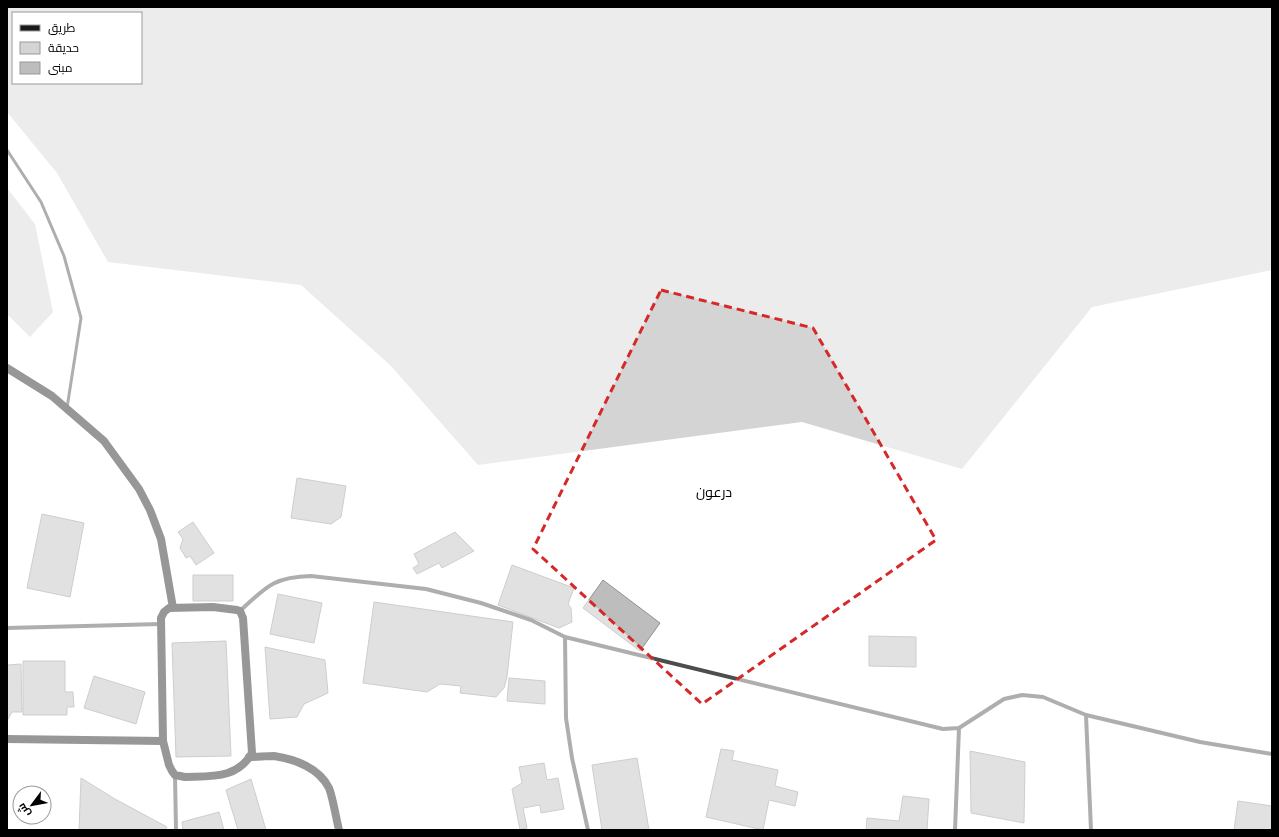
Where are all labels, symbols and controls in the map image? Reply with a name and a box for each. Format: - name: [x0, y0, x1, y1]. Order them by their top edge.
- legend: [12, 12, 142, 84]
- text: طريق: [48, 20, 76, 35]
- text: حديقة: [48, 40, 79, 55]
- text: مبنى: [48, 60, 73, 75]
- district label: درعون: [696, 483, 732, 501]
- north arrow: [12, 785, 52, 825]
- text: ش: [14, 801, 33, 820]

